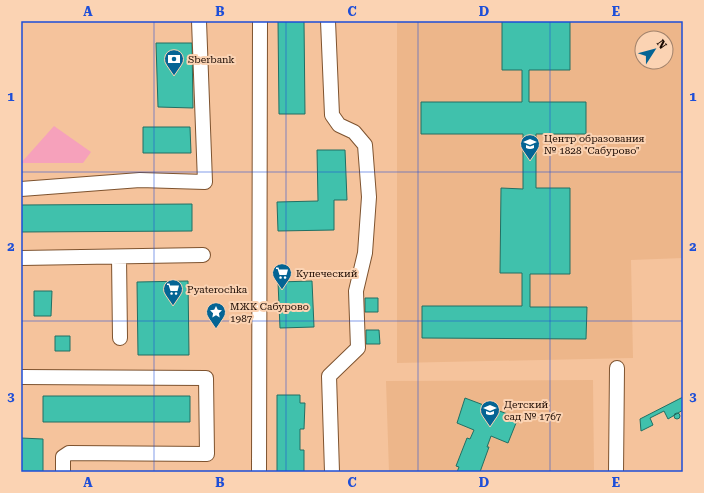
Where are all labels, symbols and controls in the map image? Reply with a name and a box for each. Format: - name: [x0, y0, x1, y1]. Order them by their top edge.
- text: A: [83, 4, 93, 19]
- text: B: [215, 4, 225, 19]
- text: C: [347, 4, 357, 19]
- text: D: [479, 4, 489, 19]
- text: E: [612, 4, 620, 19]
- north arrow: [634, 30, 674, 70]
- text: N: [654, 37, 670, 52]
- bank icon: Sberbank: [163, 48, 185, 76]
- place label: Sberbank: [188, 54, 235, 65]
- text: 1: [7, 89, 15, 104]
- text: 1: [689, 89, 697, 104]
- school or university icon: Центр образования № 1828 "Сабурово": [519, 133, 541, 161]
- place label: Центр образования № 1828 "Сабурово": [544, 133, 645, 156]
- text: 2: [7, 239, 15, 254]
- text: 2: [689, 239, 697, 254]
- supermarket icon: Купеческий: [271, 262, 293, 290]
- place label: Купеческий: [296, 268, 358, 279]
- supermarket icon: Pyaterochka: [162, 278, 184, 306]
- place label: Pyaterochka: [187, 284, 248, 295]
- place icon: МЖК Сабурово 1987: [205, 301, 227, 329]
- place label: МЖК Сабурово 1987: [230, 301, 309, 324]
- text: 3: [7, 389, 15, 404]
- text: 3: [689, 389, 697, 404]
- school or university icon: Детский сад № 1767: [479, 399, 501, 427]
- place label: Детский сад № 1767: [504, 399, 562, 422]
- text: A: [83, 475, 93, 490]
- text: B: [215, 475, 225, 490]
- text: C: [347, 475, 357, 490]
- text: D: [479, 475, 489, 490]
- text: E: [612, 475, 620, 490]

